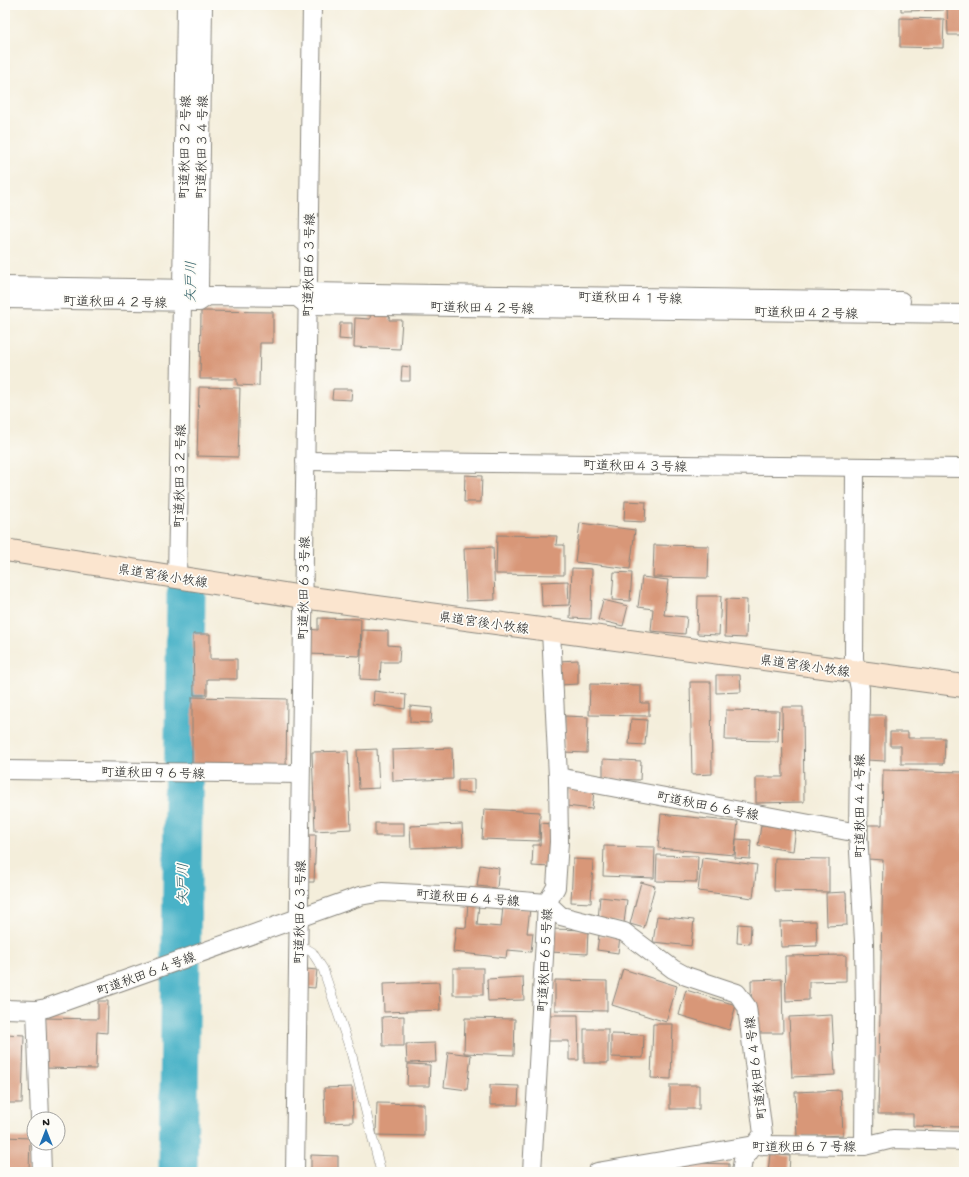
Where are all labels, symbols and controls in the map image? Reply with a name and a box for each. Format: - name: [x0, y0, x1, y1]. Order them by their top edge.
- street label: 町道秋田３２号線: [177, 94, 195, 199]
- street label: 町道秋田３４号線: [194, 94, 212, 199]
- street label: 町道秋田６３号線: [301, 212, 319, 317]
- water label: 矢戸川: [183, 261, 201, 303]
- street label: 町道秋田４１号線: [578, 290, 683, 308]
- street label: 町道秋田４２号線: [63, 294, 168, 312]
- street label: 町道秋田４２号線: [430, 300, 535, 318]
- street label: 町道秋田４２号線: [754, 305, 859, 323]
- street label: 町道秋田３２号線: [172, 423, 190, 528]
- street label: 町道秋田４３号線: [583, 458, 688, 476]
- street label: 町道秋田６３号線: [296, 535, 314, 640]
- street label: 県道宮後小牧線: [116, 562, 210, 592]
- street label: 県道宮後小牧線: [438, 610, 531, 638]
- street label: 県道宮後小牧線: [759, 653, 852, 681]
- street label: 町道秋田４４号線: [853, 753, 869, 858]
- street label: 町道秋田９６号線: [101, 765, 206, 783]
- street label: 町道秋田６６号線: [655, 789, 761, 825]
- street label: 町道秋田６３号線: [292, 859, 310, 964]
- water label: 矢戸川: [175, 863, 193, 905]
- street label: 町道秋田６４号線: [415, 887, 521, 911]
- street label: 町道秋田６５号線: [535, 907, 557, 1012]
- street label: 町道秋田６４号線: [95, 949, 199, 1000]
- street label: 町道秋田６４号線: [743, 1014, 771, 1120]
- north arrow: [26, 1111, 66, 1151]
- text: N: [42, 1117, 50, 1129]
- street label: 町道秋田６７号線: [752, 1140, 857, 1156]

